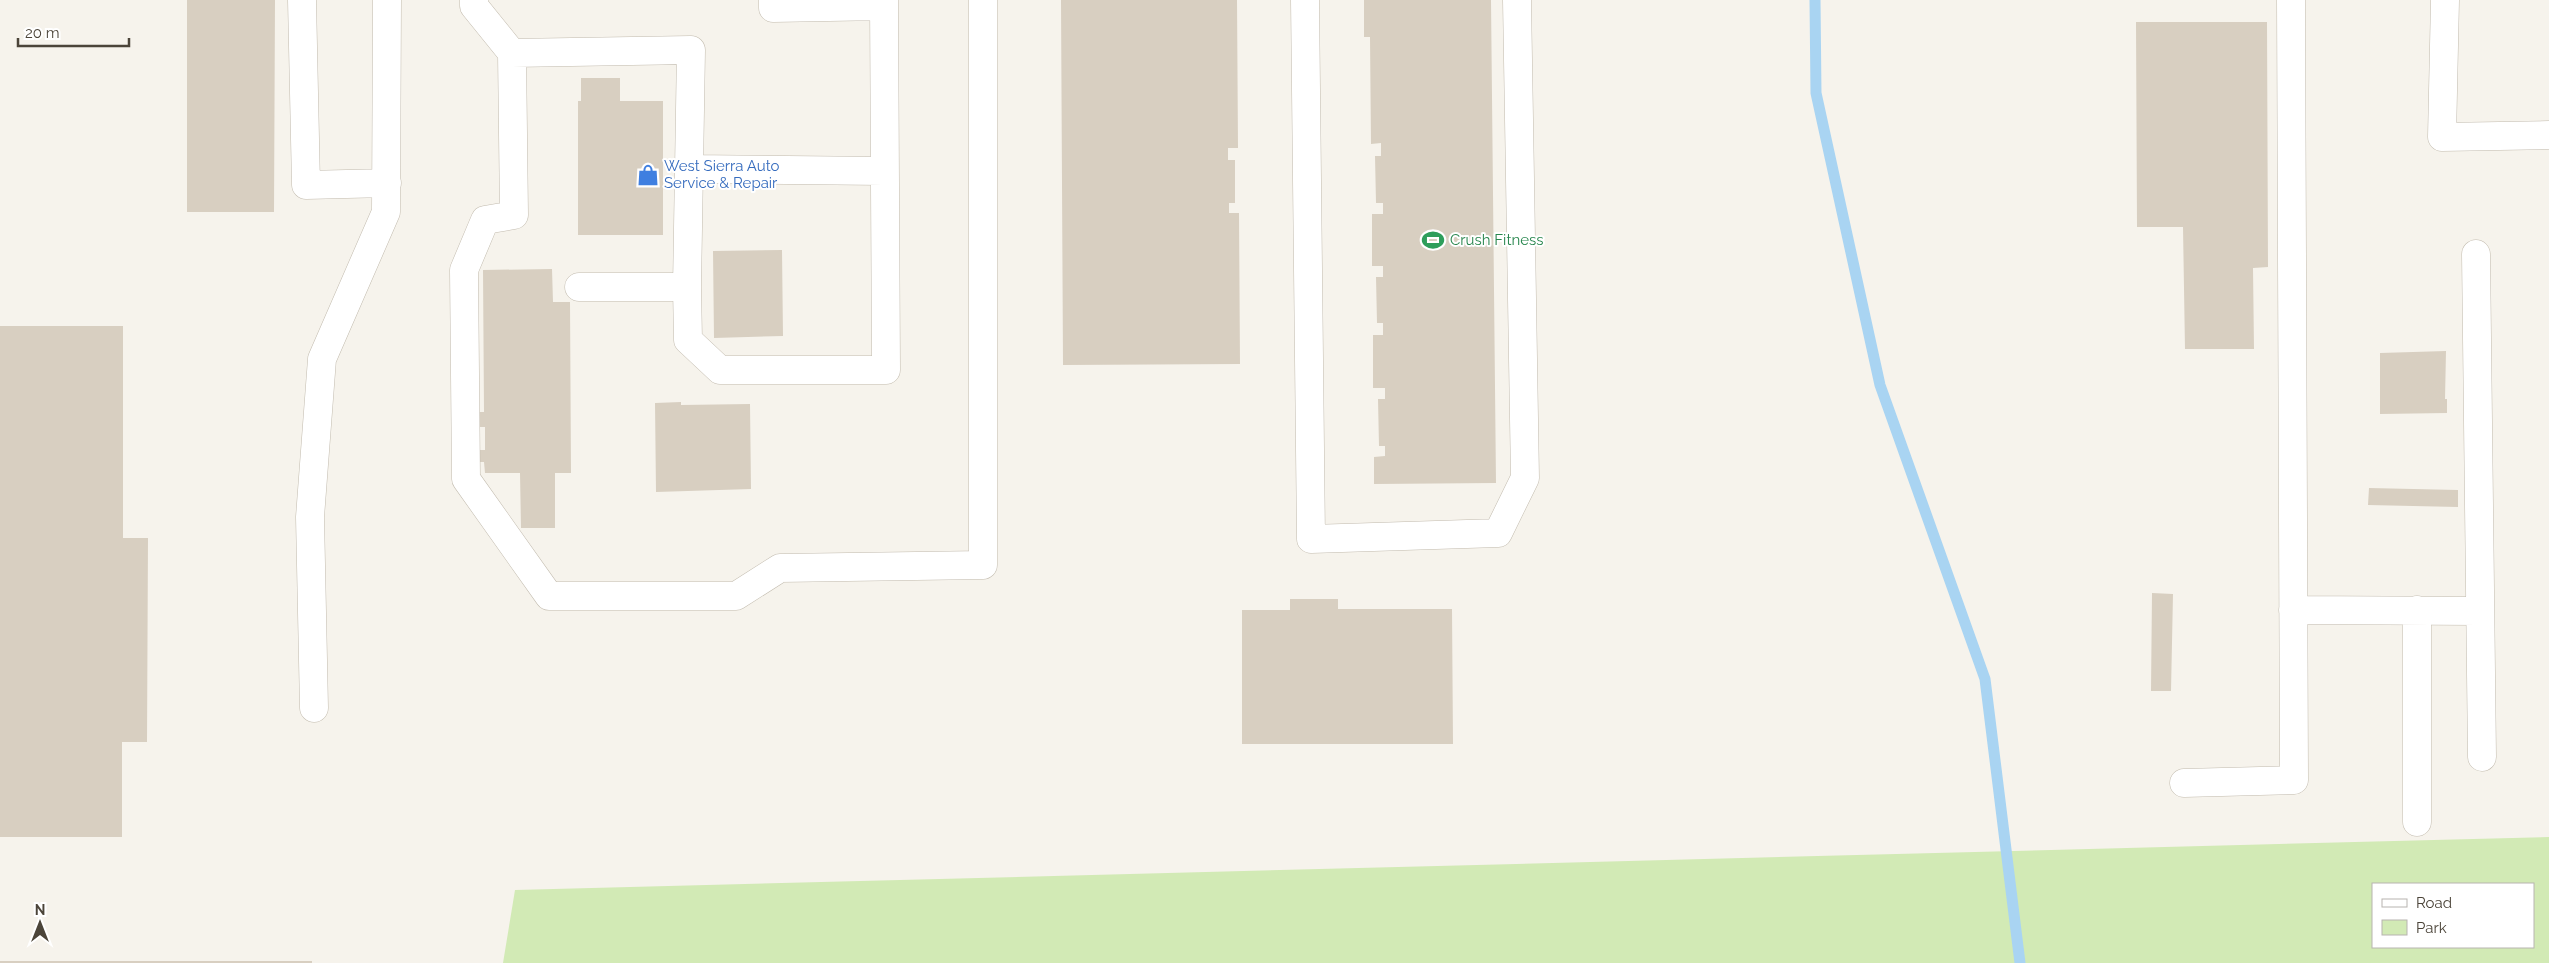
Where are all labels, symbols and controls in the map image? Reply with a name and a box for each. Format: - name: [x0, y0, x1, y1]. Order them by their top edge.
- scale bar: [18, 15, 129, 47]
- text: 20 m: [25, 24, 60, 42]
- place label: West Sierra Auto Service & Repair: [664, 157, 780, 192]
- shop icon: West Sierra Auto Service & Repair: [635, 162, 661, 188]
- sports icon: Crush Fitness: [1420, 227, 1446, 253]
- place label: Crush Fitness: [1450, 231, 1543, 249]
- legend: [2372, 883, 2534, 948]
- text: Road: [2416, 894, 2452, 912]
- north arrow: [15, 898, 65, 948]
- text: N: [35, 902, 45, 918]
- text: Park: [2416, 919, 2447, 937]

